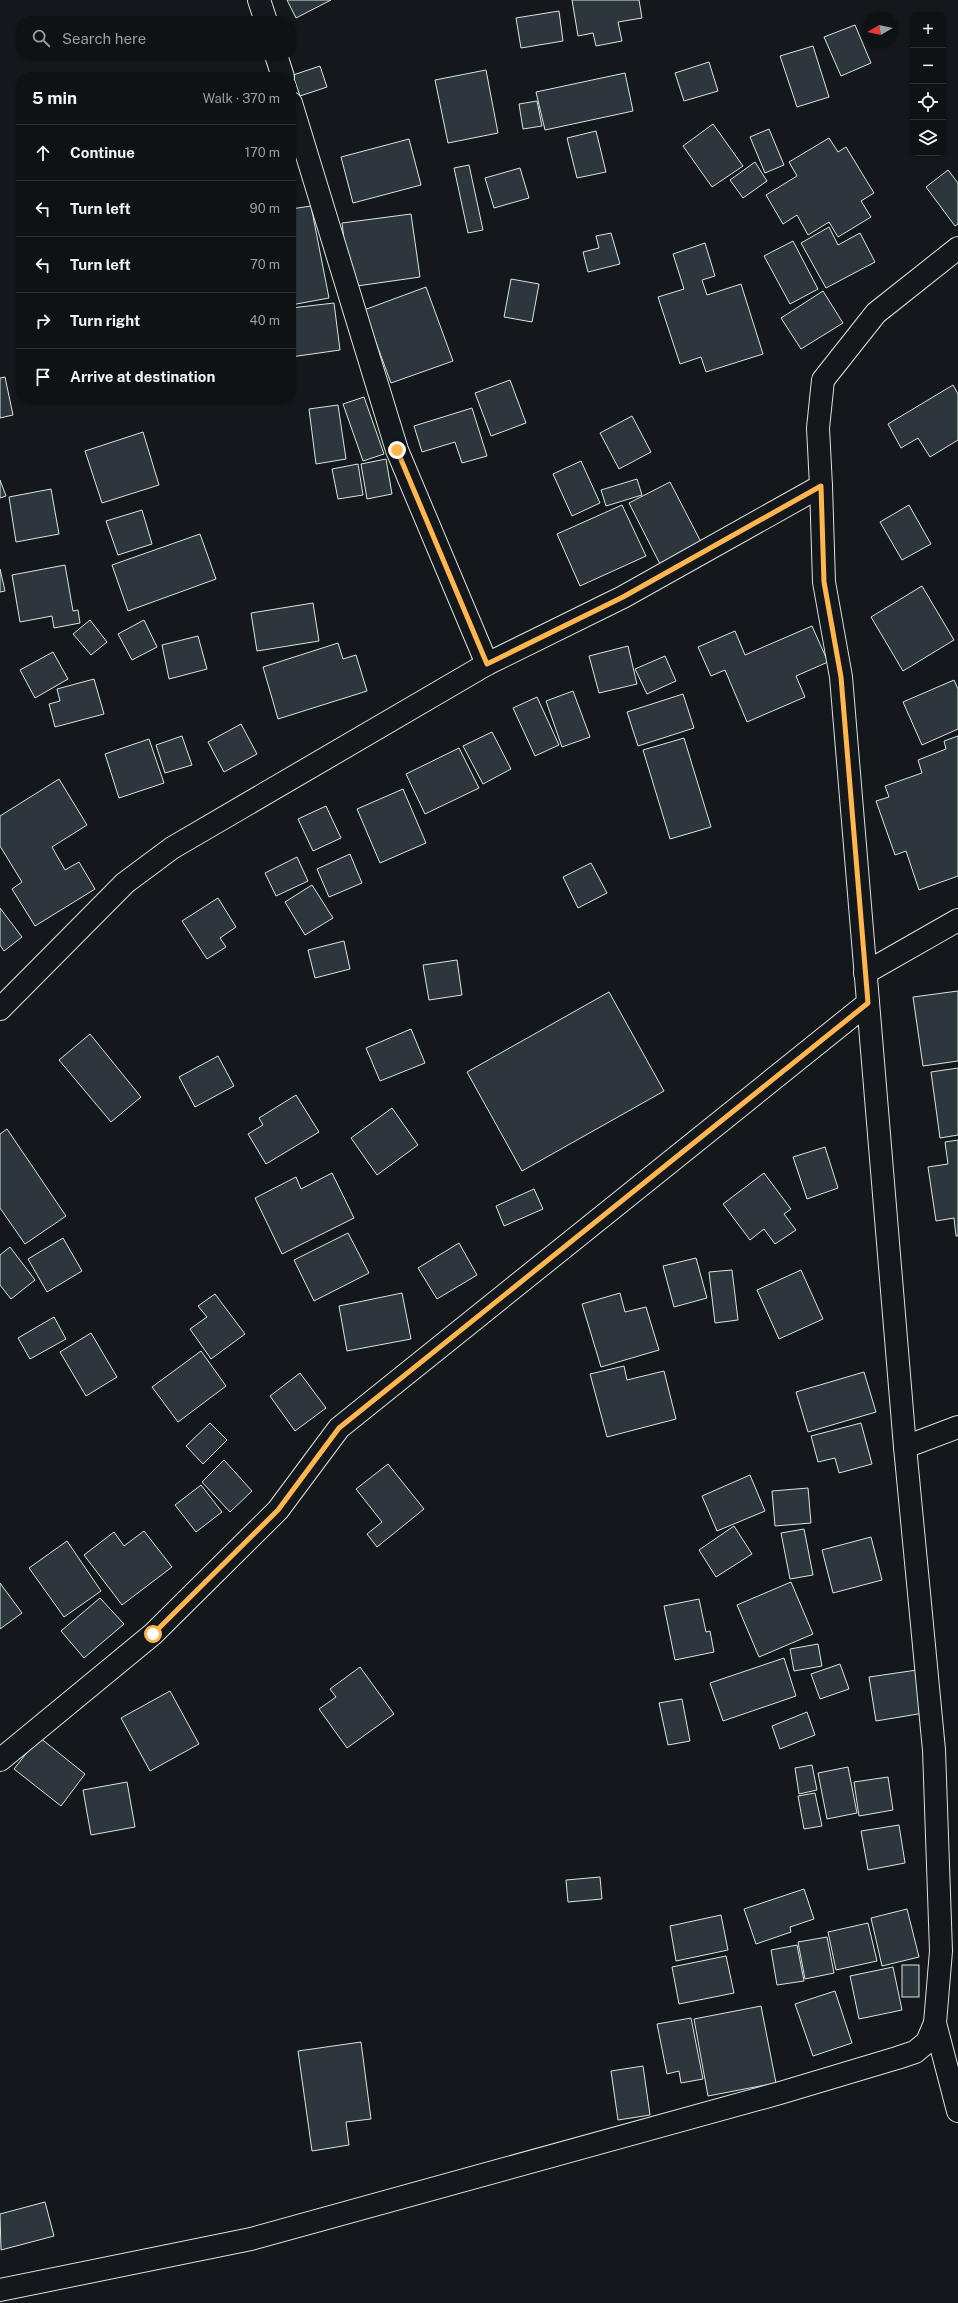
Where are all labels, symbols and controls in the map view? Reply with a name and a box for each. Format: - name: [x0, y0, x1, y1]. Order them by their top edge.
- north arrow: [862, 12, 898, 48]
- map controls: [910, 12, 946, 156]
- button: +: [910, 12, 946, 48]
- search box: [16, 16, 296, 60]
- icon: search: [30, 27, 52, 49]
- text: Search here: [62, 30, 146, 47]
- button: −: [910, 48, 946, 84]
- button: locate: [910, 84, 946, 120]
- text: 5 min: [32, 88, 77, 108]
- text: Walk · 370 m: [203, 91, 280, 106]
- button: layers: [910, 120, 946, 156]
- icon: ahead: [32, 142, 54, 164]
- text: Continue: [70, 144, 135, 161]
- text: 170 m: [245, 145, 280, 160]
- icon: left: [32, 198, 54, 220]
- text: Turn left: [70, 200, 131, 217]
- text: 90 m: [250, 201, 280, 216]
- icon: left: [32, 254, 54, 276]
- text: Turn left: [70, 256, 131, 273]
- text: 70 m: [250, 257, 280, 272]
- icon: right: [32, 310, 54, 332]
- text: Turn right: [70, 312, 140, 329]
- text: 40 m: [249, 313, 280, 328]
- icon: arrive: [32, 366, 54, 388]
- text: Arrive at destination: [70, 368, 215, 385]
- route end: [388, 441, 406, 459]
- route start: [144, 1625, 162, 1643]

